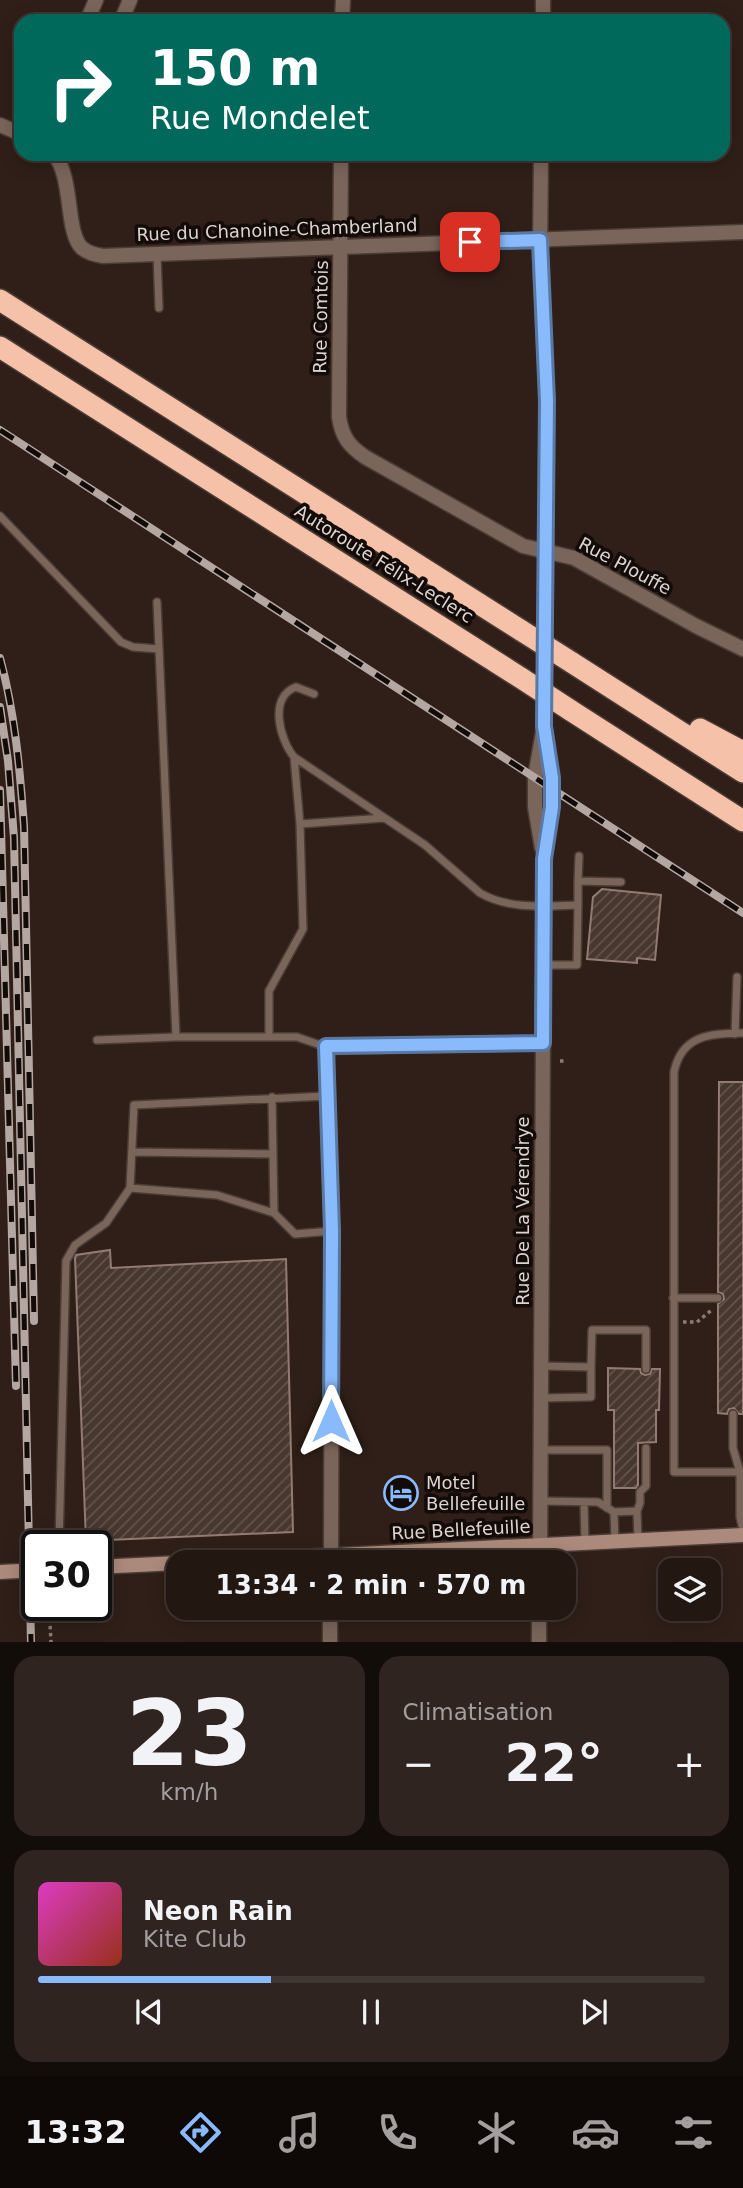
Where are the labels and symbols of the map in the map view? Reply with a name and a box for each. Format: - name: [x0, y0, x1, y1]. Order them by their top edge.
- pin: [440, 212, 500, 272]
- street label: Rue du Chanoine-Chamberland: [136, 214, 418, 245]
- street label: Rue Comtois: [309, 260, 332, 374]
- street label: Autoroute Félix-Leclerc: [291, 500, 477, 627]
- street label: Rue Plouffe: [575, 532, 675, 599]
- street label: Rue De La Vérendrye: [512, 1116, 533, 1306]
- position arrow: [294, 1384, 368, 1458]
- place label: Motel Bellefeuille: [426, 1472, 525, 1514]
- hotel icon: Motel Bellefeuille: [382, 1474, 420, 1512]
- street label: Rue Bellefeuille: [391, 1515, 531, 1544]
- speed limit sign: 30: [21, 1530, 112, 1621]

